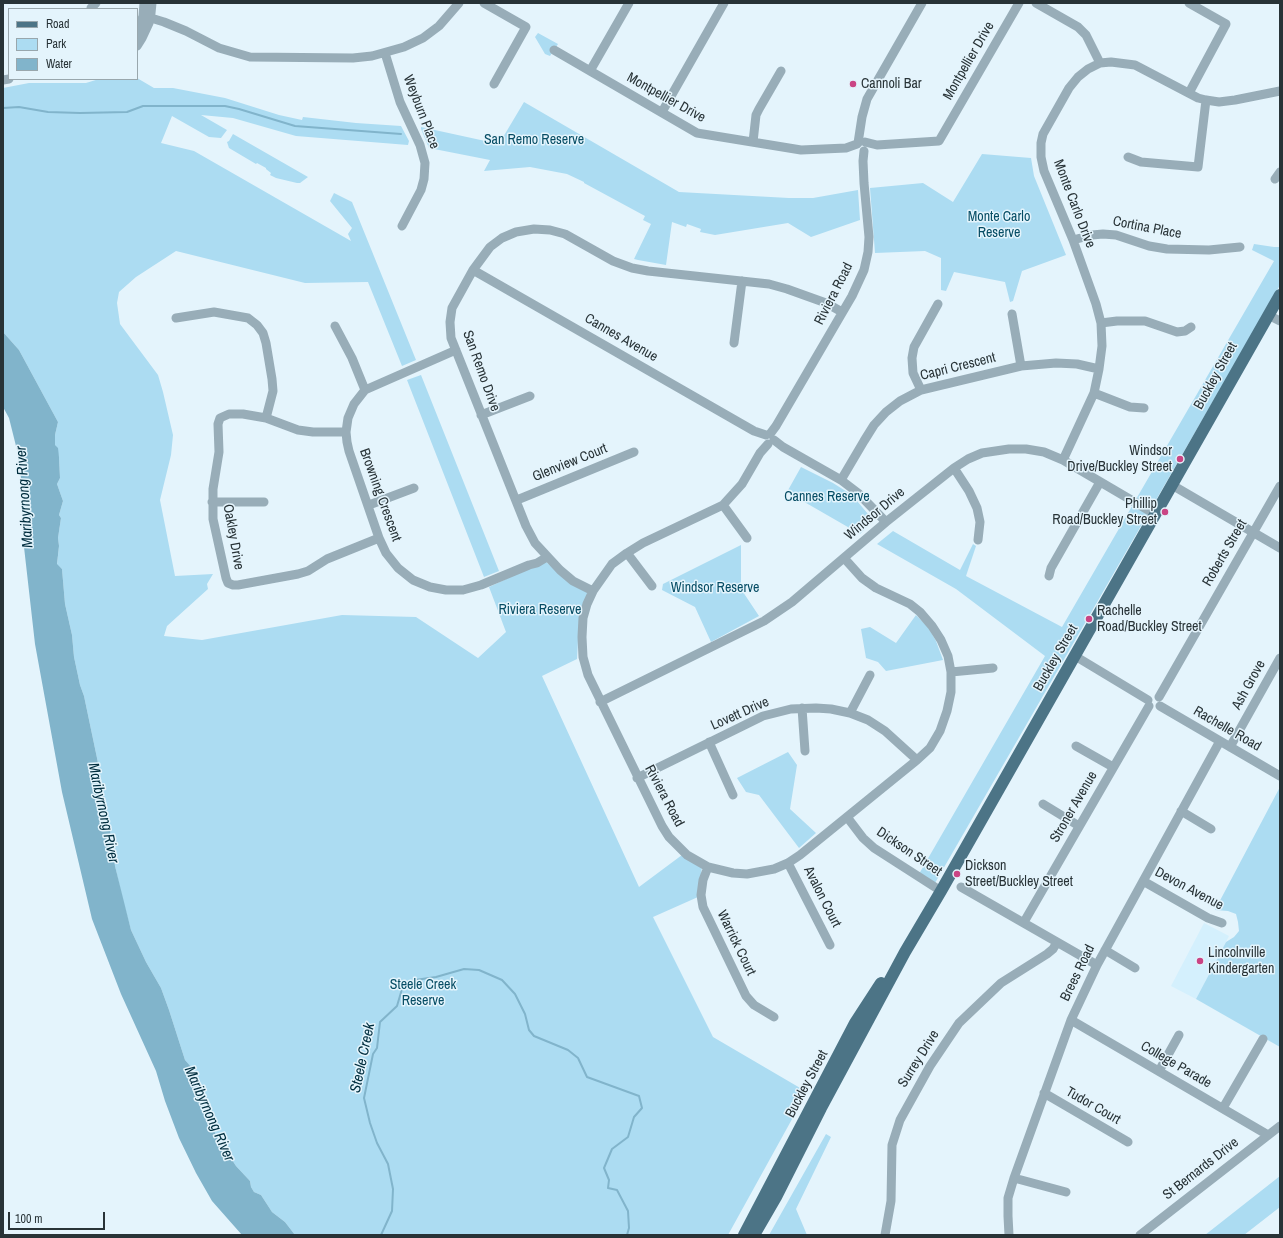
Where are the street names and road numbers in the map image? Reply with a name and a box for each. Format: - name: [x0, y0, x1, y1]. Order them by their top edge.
- street label: Montpellier Drive: [940, 19, 998, 103]
- street label: Montpellier Drive: [624, 69, 708, 127]
- street label: Weyburn Place: [399, 73, 443, 151]
- street label: Monte Carlo Drive: [1049, 158, 1099, 250]
- street label: Cortina Place: [1111, 213, 1183, 243]
- street label: Riviera Road: [811, 260, 857, 328]
- street label: Cannes Avenue: [582, 310, 660, 366]
- street label: San Remo Drive: [459, 328, 503, 414]
- street label: Buckley Street: [1191, 340, 1241, 412]
- street label: Capri Crescent: [919, 350, 997, 384]
- street label: Glenview Court: [530, 440, 610, 486]
- street label: Browning Crescent: [355, 446, 405, 544]
- street label: Windsor Drive: [842, 484, 908, 544]
- street label: Oakley Drive: [219, 503, 247, 571]
- street label: Roberts Street: [1199, 517, 1251, 589]
- street label: Buckley Street: [1030, 622, 1082, 694]
- street label: Ash Grove: [1229, 657, 1269, 713]
- street label: Lovett Drive: [708, 694, 772, 734]
- street label: Rachelle Road: [1190, 703, 1264, 755]
- street label: Riviera Road: [641, 762, 687, 830]
- street label: Stroner Avenue: [1047, 768, 1101, 846]
- street label: Dickson Street: [873, 824, 945, 880]
- street label: Avalon Court: [799, 864, 845, 930]
- street label: Devon Avenue: [1152, 864, 1226, 914]
- street label: Warrick Court: [713, 908, 759, 978]
- street label: Brees Road: [1057, 942, 1099, 1004]
- street label: Surrey Drive: [895, 1027, 943, 1091]
- street label: College Parade: [1138, 1038, 1214, 1092]
- street label: Buckley Street: [782, 1047, 832, 1121]
- street label: Tudor Court: [1063, 1084, 1123, 1128]
- street label: St Bernards Drive: [1160, 1134, 1242, 1204]

